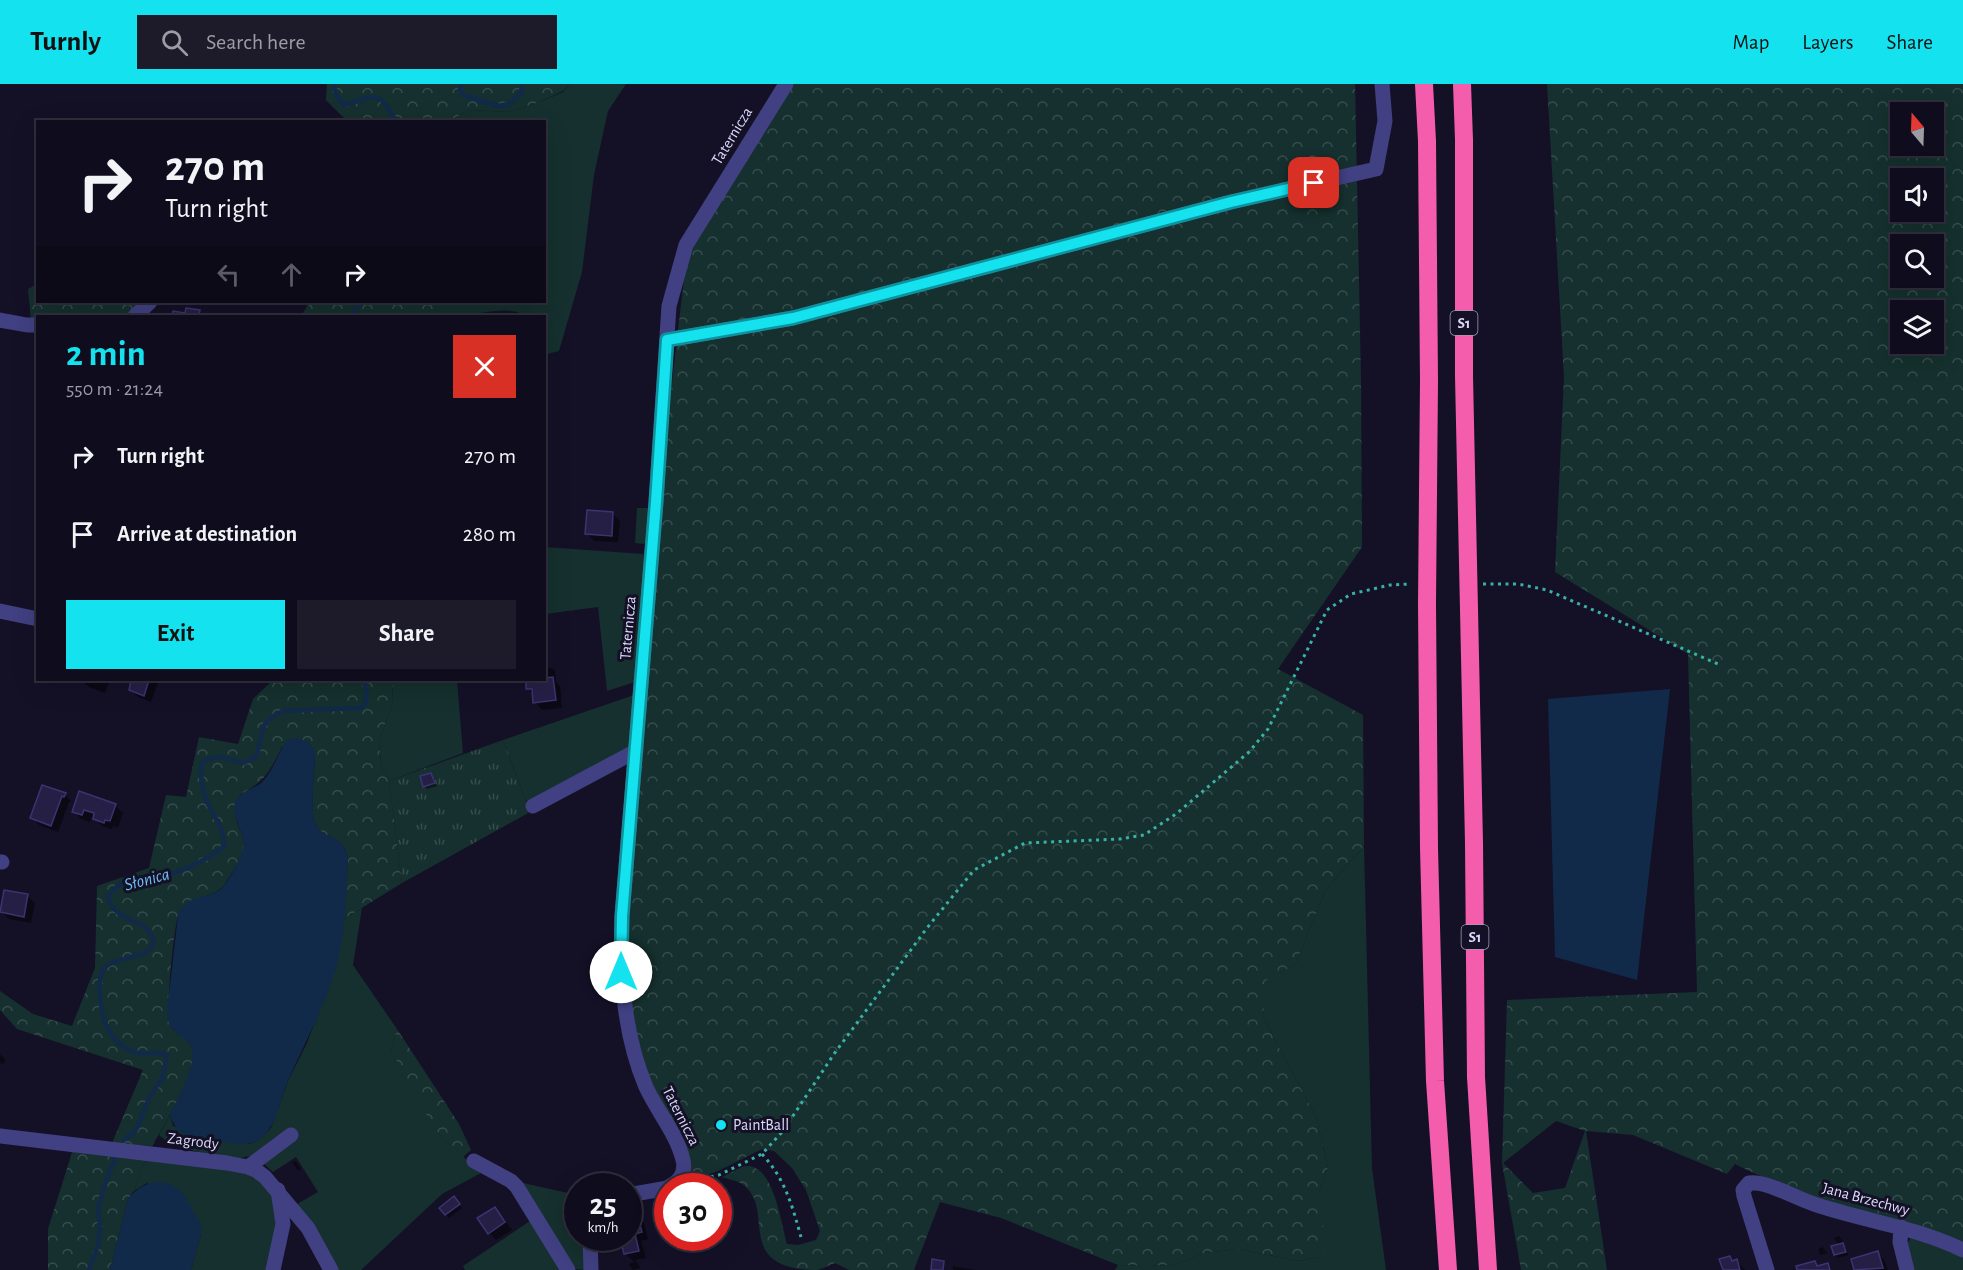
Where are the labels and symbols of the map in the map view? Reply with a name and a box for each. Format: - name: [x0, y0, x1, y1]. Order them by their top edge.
- north arrow: [1890, 102, 1944, 156]
- street label: Taternicza: [709, 105, 755, 167]
- pin: [1288, 157, 1339, 208]
- road number: S1: [1450, 311, 1478, 335]
- street label: Taternicza: [617, 595, 639, 661]
- water label: Słonica: [122, 865, 172, 895]
- road number: S1: [1462, 925, 1488, 949]
- position arrow: [589, 940, 653, 1004]
- street label: Taternicza: [659, 1084, 703, 1148]
- place label: PaintBall: [733, 1117, 789, 1133]
- marker: PaintBall: [714, 1118, 728, 1132]
- street label: Zagrody: [166, 1130, 220, 1153]
- speed limit sign: 30: [654, 1173, 732, 1251]
- street label: Jana Brzechwy: [1821, 1180, 1911, 1219]

